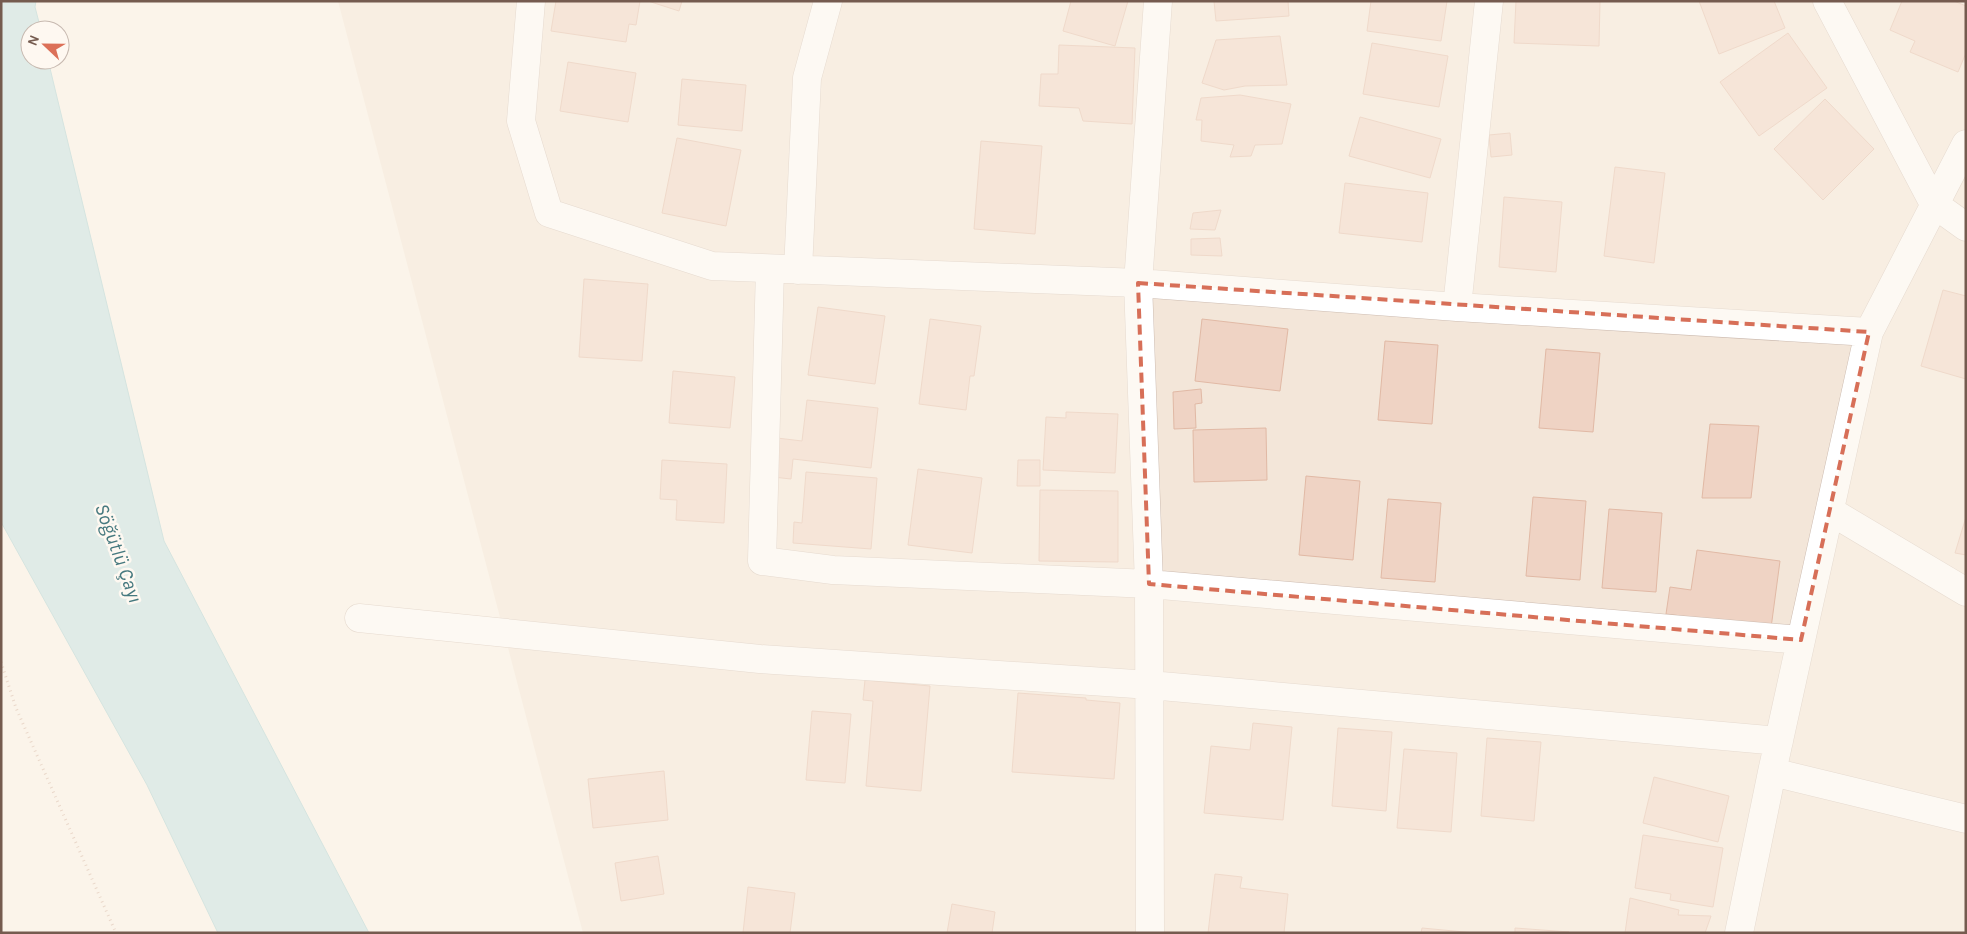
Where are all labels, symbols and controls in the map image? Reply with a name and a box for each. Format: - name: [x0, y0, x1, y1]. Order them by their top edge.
- north arrow: [20, 20, 70, 70]
- text: N: [24, 32, 43, 48]
- water label: Söğütlü Çayı: [90, 500, 147, 606]

